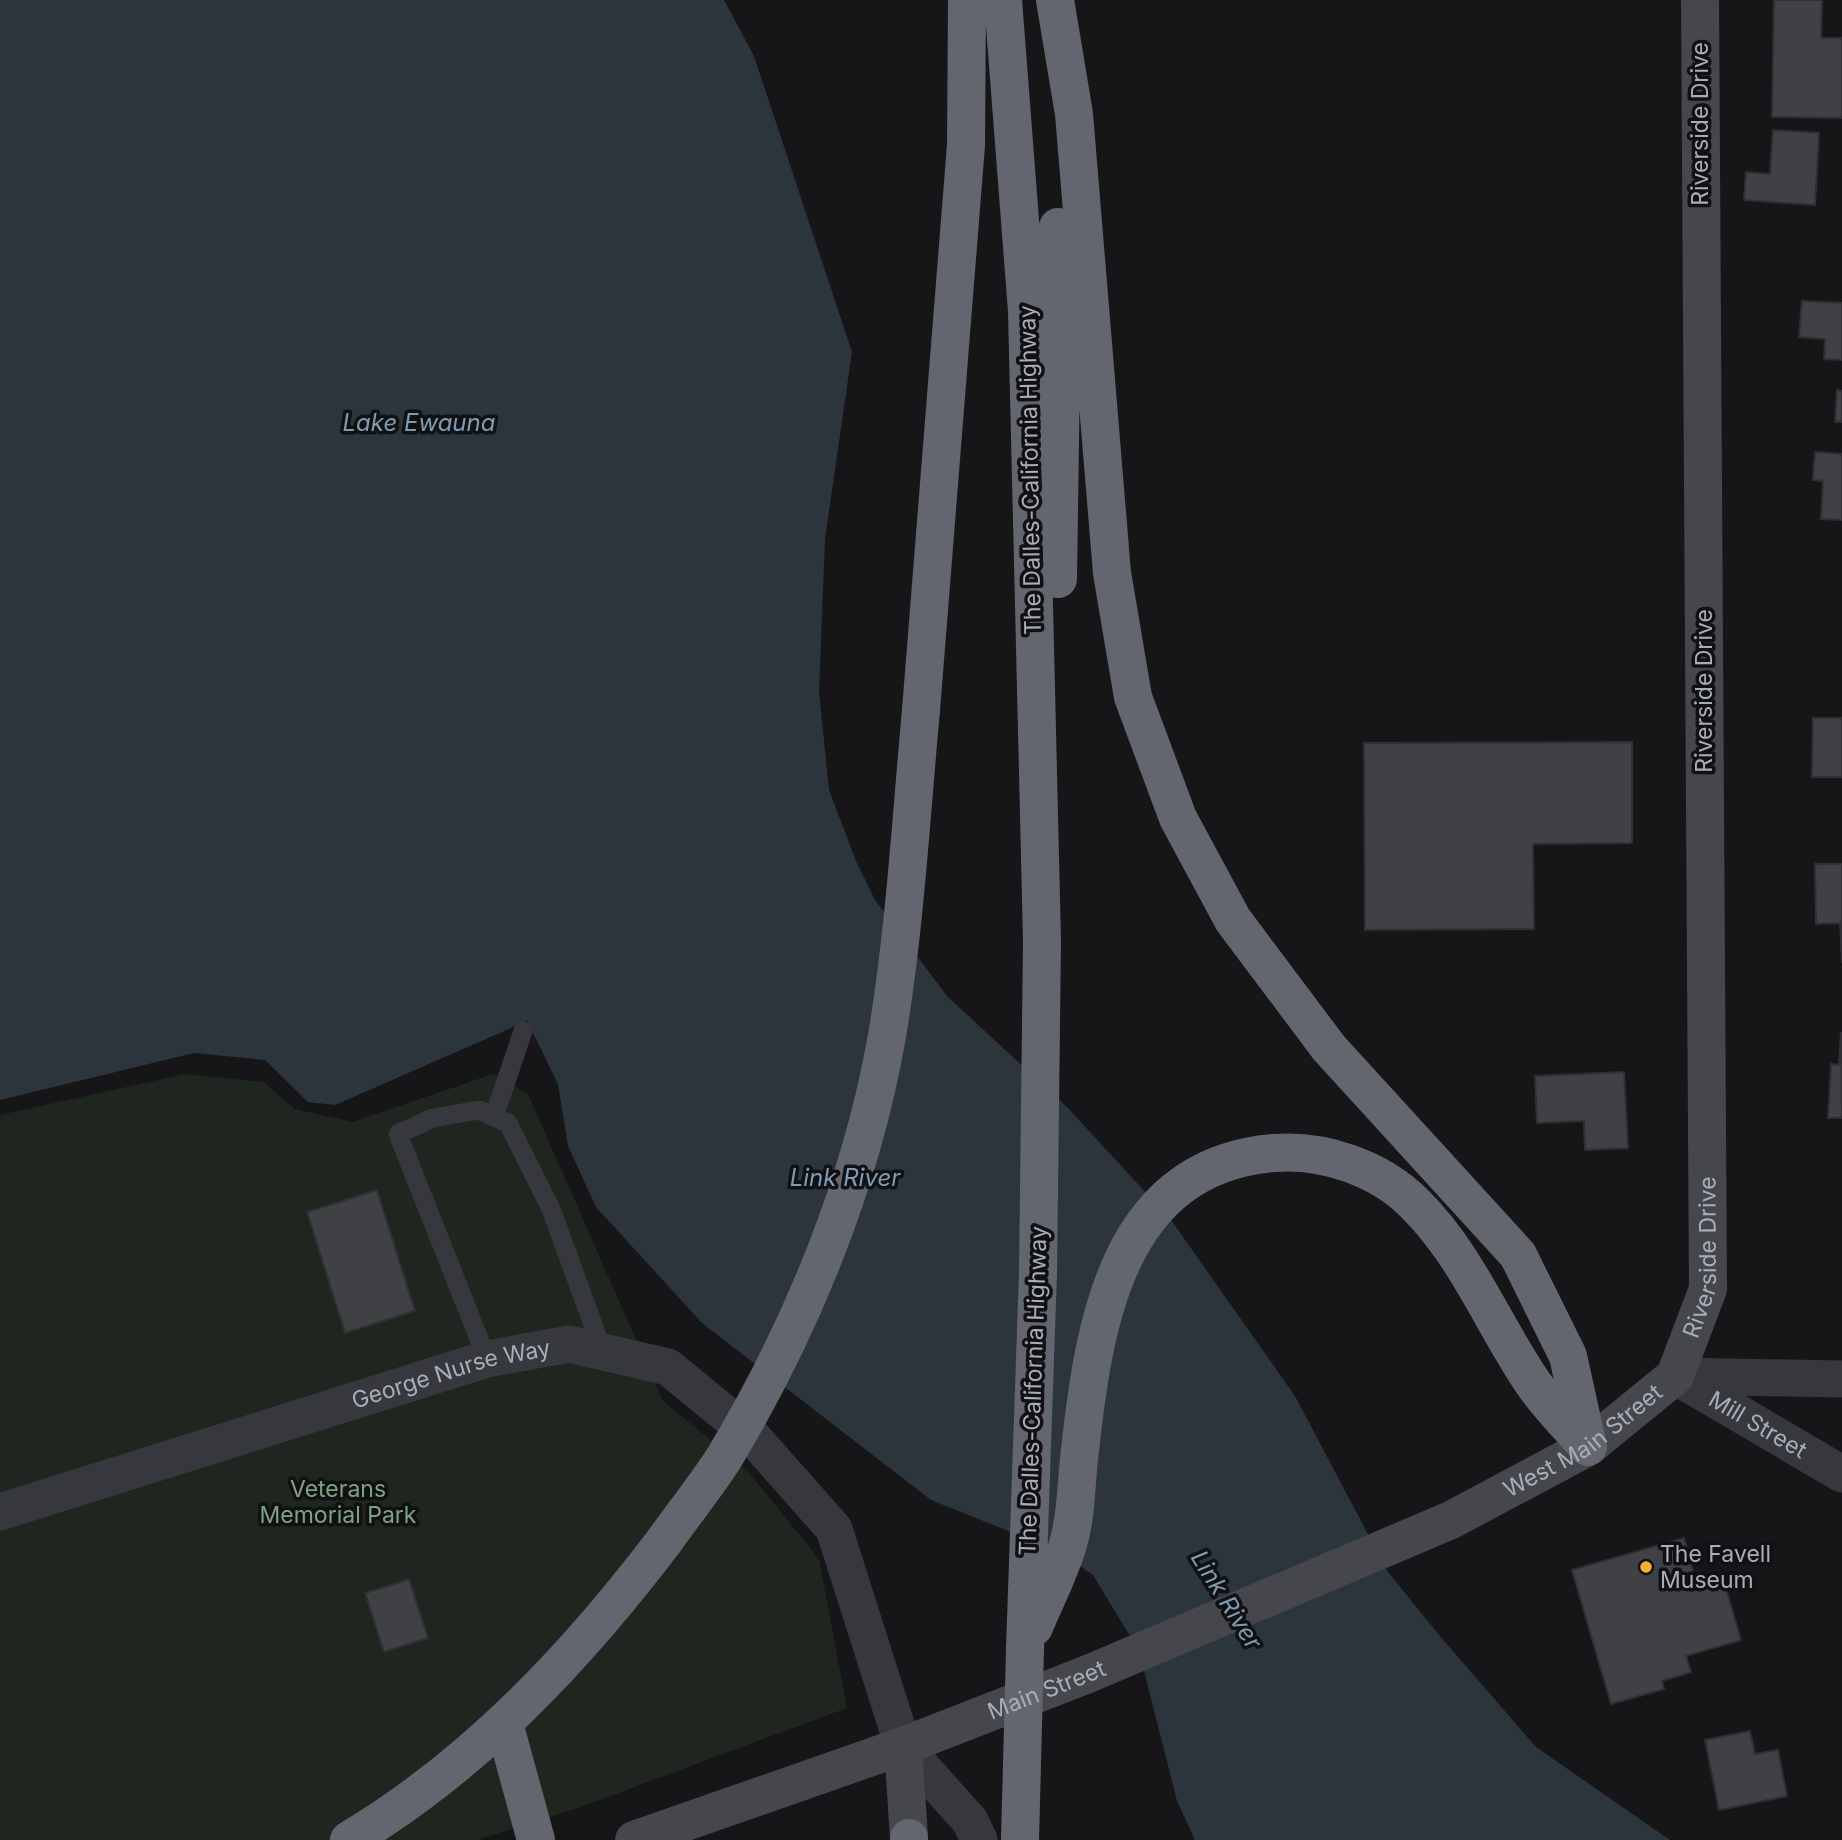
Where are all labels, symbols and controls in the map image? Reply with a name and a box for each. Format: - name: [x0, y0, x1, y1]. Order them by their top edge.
- street label: Riverside Drive: [1686, 42, 1714, 206]
- street label: The Dalles-California Highway: [1013, 305, 1047, 635]
- water label: Lake Ewauna: [342, 408, 496, 437]
- street label: Riverside Drive: [1690, 609, 1718, 773]
- water label: Link River: [790, 1163, 901, 1192]
- street label: Riverside Drive: [1677, 1176, 1723, 1342]
- street label: The Dalles-California Highway: [1013, 1226, 1053, 1556]
- street label: George Nurse Way: [348, 1334, 553, 1415]
- street label: West Main Street: [1499, 1378, 1668, 1503]
- street label: Mill Street: [1704, 1385, 1812, 1464]
- park label: Veterans Memorial Park: [260, 1475, 417, 1529]
- place label: The Favell Museum: [1660, 1540, 1771, 1594]
- water label: Link River: [1185, 1545, 1269, 1655]
- marker: The Favell Museum: [1638, 1559, 1654, 1575]
- street label: Main Street: [984, 1654, 1110, 1726]

